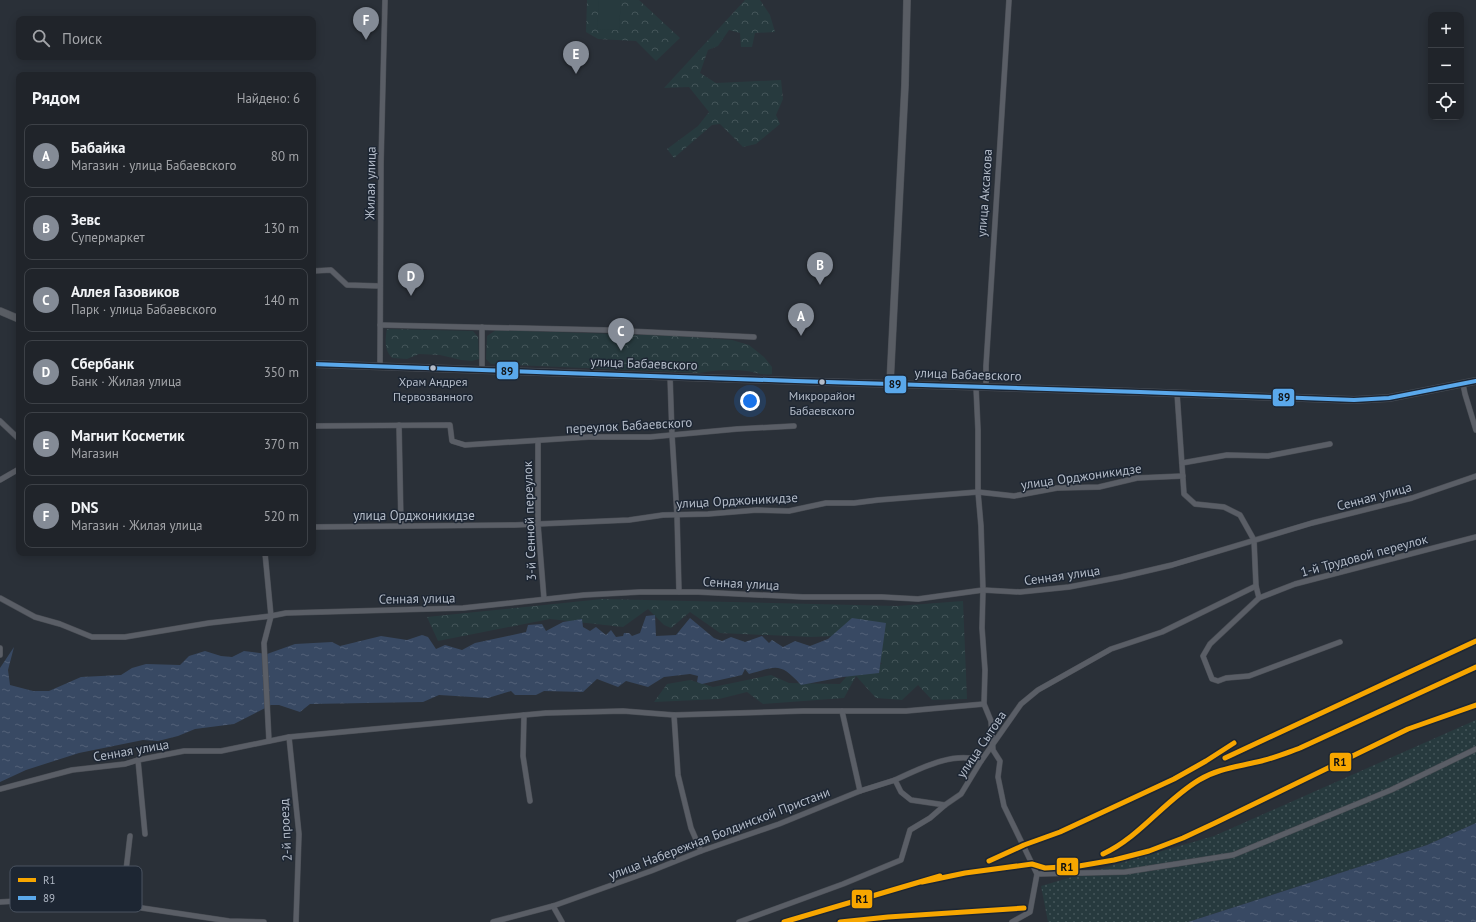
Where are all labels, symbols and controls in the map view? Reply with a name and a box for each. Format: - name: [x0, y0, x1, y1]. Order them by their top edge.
- pin: F: [353, 7, 379, 40]
- map controls: [1428, 12, 1464, 120]
- button: +: [1428, 12, 1464, 48]
- search box: [16, 16, 316, 60]
- icon: search: [30, 27, 52, 49]
- text: Поиск: [62, 29, 102, 48]
- pin: E: [563, 41, 589, 74]
- button: −: [1428, 48, 1464, 84]
- button: locate: [1428, 84, 1464, 120]
- text: Рядом: [32, 87, 80, 109]
- text: Найдено: 6: [237, 90, 300, 107]
- text: Бабайка: [71, 138, 125, 157]
- street label: Жилая улица: [361, 146, 380, 221]
- text: A: [42, 148, 50, 165]
- text: 80 m: [271, 148, 299, 165]
- street label: улица Аксакова: [973, 148, 996, 238]
- text: Магазин · улица Бабаевского: [71, 157, 236, 174]
- text: Зевс: [71, 210, 101, 229]
- text: B: [42, 220, 50, 237]
- text: 130 m: [264, 220, 299, 237]
- text: Супермаркет: [71, 229, 145, 246]
- pin: B: [807, 252, 833, 285]
- pin: D: [398, 263, 424, 296]
- text: Аллея Газовиков: [71, 282, 180, 301]
- text: C: [42, 292, 50, 309]
- text: 140 m: [264, 292, 299, 309]
- text: Парк · улица Бабаевского: [71, 301, 217, 318]
- pin: A: [788, 303, 814, 336]
- pin: C: [608, 318, 634, 351]
- street label: улица Бабаевского: [590, 353, 698, 374]
- text: Сбербанк: [71, 354, 134, 373]
- line badge: 89: [496, 361, 519, 380]
- marker: Храм Андрея Первозванного: [428, 363, 438, 373]
- text: D: [42, 364, 50, 381]
- text: 350 m: [264, 364, 299, 381]
- text: 89: [501, 364, 513, 378]
- street label: улица Бабаевского: [914, 364, 1022, 385]
- text: Банк · Жилая улица: [71, 373, 182, 390]
- place label: Храм Андрея Первозванного: [393, 374, 473, 404]
- line badge: 89: [884, 375, 907, 394]
- marker: Микрорайон Бабаевского: [817, 377, 827, 387]
- text: 89: [889, 377, 901, 391]
- place label: Микрорайон Бабаевского: [789, 388, 855, 418]
- line badge: 89: [1272, 388, 1295, 407]
- text: 89: [1278, 390, 1290, 404]
- your location: [740, 391, 760, 411]
- street label: переулок Бабаевского: [565, 414, 693, 437]
- text: Магнит Косметик: [71, 426, 185, 445]
- text: E: [43, 436, 49, 453]
- text: 370 m: [264, 436, 299, 453]
- text: Магазин: [71, 445, 119, 462]
- street label: 3-й Сенной переулок: [519, 460, 540, 581]
- street label: улица Орджоникидзе: [1020, 460, 1143, 493]
- street label: Сенная улица: [1335, 478, 1413, 515]
- street label: улица Орджоникидзе: [676, 489, 798, 512]
- text: DNS: [71, 498, 99, 517]
- street label: улица Орджоникидзе: [353, 507, 475, 524]
- text: F: [43, 508, 49, 525]
- text: 520 m: [264, 508, 299, 525]
- text: Магазин · Жилая улица: [71, 517, 203, 534]
- street label: 1-й Трудовой переулок: [1299, 530, 1430, 581]
- street label: Сенная улица: [1023, 562, 1101, 589]
- street label: Сенная улица: [702, 573, 780, 594]
- street label: Сенная улица: [378, 589, 456, 608]
- street label: улица Сытова: [953, 707, 1010, 781]
- street label: Сенная улица: [92, 735, 170, 766]
- line badge: R1: [1329, 752, 1352, 772]
- text: R1: [1334, 755, 1346, 769]
- street label: улица Набережная Болдинской Пристани: [606, 783, 832, 884]
- street label: 2-й проезд: [275, 798, 296, 862]
- line badge: R1: [1056, 857, 1079, 876]
- text: R1: [1061, 860, 1073, 874]
- legend: [10, 866, 142, 912]
- text: R1: [43, 873, 56, 887]
- line badge: R1: [851, 889, 873, 909]
- text: 89: [43, 891, 55, 905]
- text: R1: [856, 892, 868, 906]

